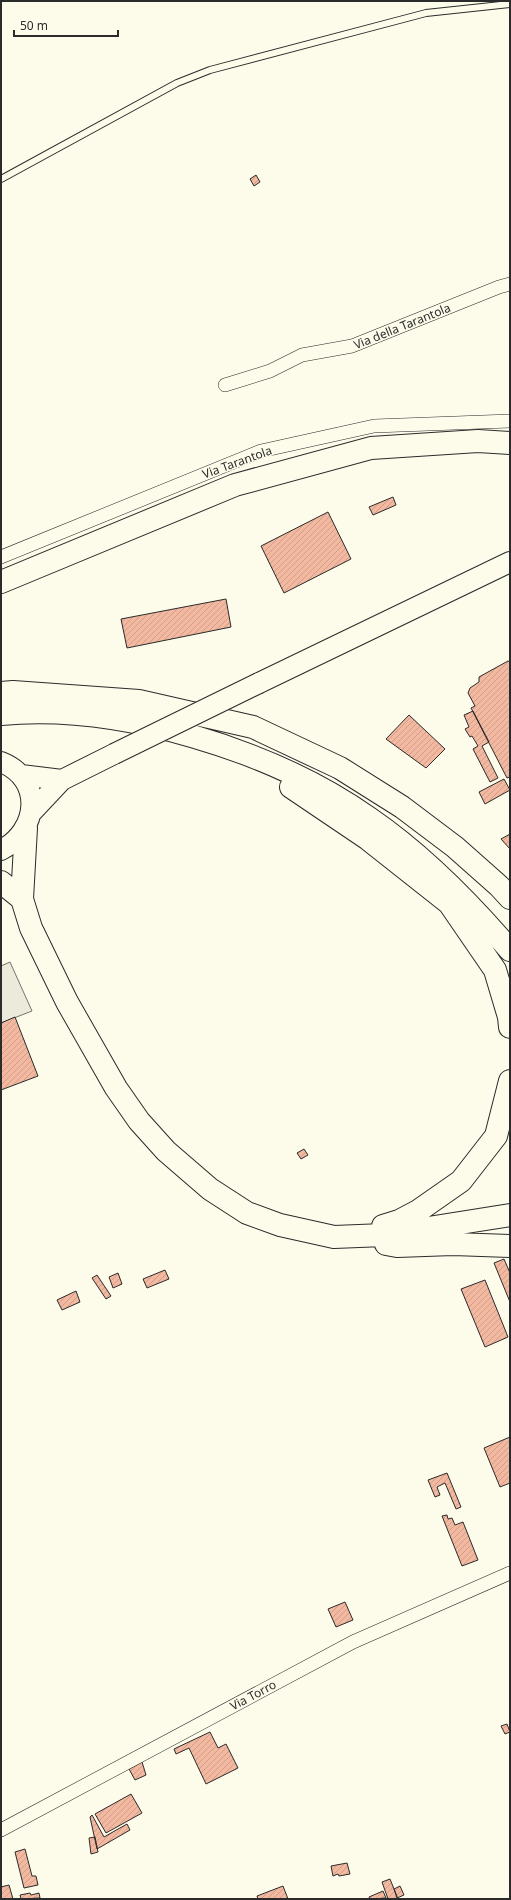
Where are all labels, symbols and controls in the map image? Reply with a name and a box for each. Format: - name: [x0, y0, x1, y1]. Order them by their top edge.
- scale bar: [14, 12, 118, 38]
- text: 50 m: [20, 17, 48, 34]
- street label: Via della Tarantola: [351, 299, 453, 353]
- street label: Via Tarantola: [200, 442, 274, 482]
- street label: Via Torro: [227, 1676, 279, 1714]

